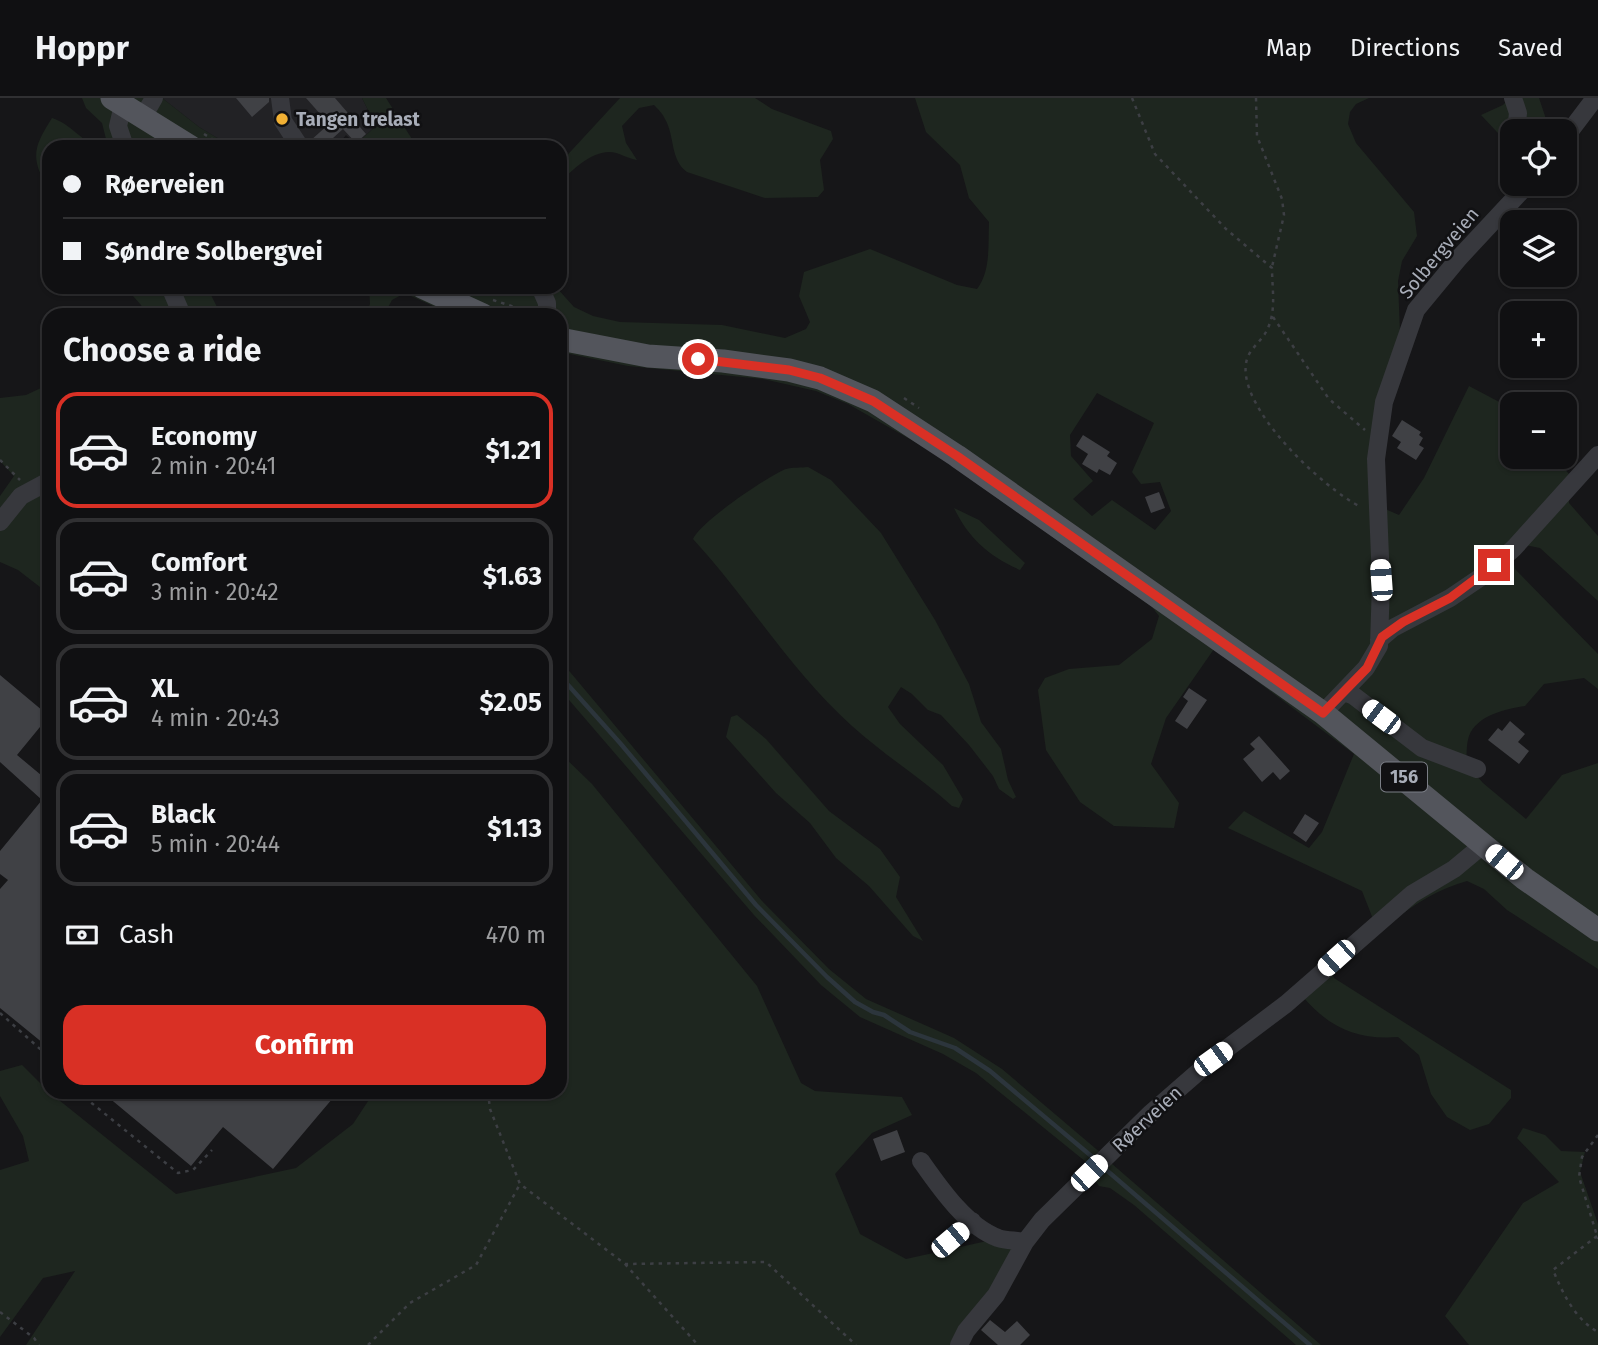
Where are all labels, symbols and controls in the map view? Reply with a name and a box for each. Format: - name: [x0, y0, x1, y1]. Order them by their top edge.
- text: Hoppr: [35, 28, 129, 68]
- text: Map: [1266, 34, 1312, 62]
- text: Directions: [1350, 34, 1460, 62]
- text: Saved: [1498, 34, 1563, 62]
- place label: Tangen trelast: [296, 108, 421, 131]
- marker: Tangen trelast: [274, 111, 290, 127]
- map controls: [1500, 119, 1577, 469]
- button: locate: [1500, 119, 1577, 196]
- text: Røerveien: [105, 169, 225, 200]
- street label: Solbergveien: [1394, 203, 1484, 303]
- button: layers: [1500, 210, 1577, 287]
- text: Søndre Solbergvei: [105, 236, 323, 267]
- button: +: [1500, 301, 1577, 378]
- text: Choose a ride: [63, 331, 261, 369]
- route start: [682, 343, 714, 375]
- button: −: [1500, 392, 1577, 469]
- icon: car: [67, 419, 130, 482]
- text: Economy: [151, 421, 257, 452]
- text: $1.21: [485, 435, 542, 466]
- text: 2 min · 20:41: [151, 452, 276, 480]
- icon: car: [67, 545, 130, 608]
- text: Comfort: [151, 547, 247, 578]
- route end: [1478, 549, 1510, 581]
- car: [1370, 558, 1393, 602]
- text: $1.63: [483, 561, 542, 592]
- text: 3 min · 20:42: [151, 578, 279, 606]
- icon: car: [67, 671, 130, 734]
- text: XL: [151, 673, 179, 704]
- text: $2.05: [480, 687, 542, 718]
- car: [1358, 696, 1405, 738]
- text: 4 min · 20:43: [151, 704, 280, 732]
- road number: 156: [1381, 762, 1427, 792]
- icon: car: [67, 797, 130, 860]
- text: Black: [151, 799, 216, 830]
- text: $1.13: [487, 813, 542, 844]
- text: 5 min · 20:44: [151, 830, 280, 858]
- car: [1482, 840, 1527, 884]
- icon: cash: [63, 916, 101, 954]
- text: Cash: [119, 919, 175, 950]
- text: 470 m: [486, 921, 546, 949]
- car: [1314, 936, 1359, 980]
- button: Confirm: [63, 1005, 546, 1085]
- car: [1190, 1038, 1237, 1080]
- street label: Røerveien: [1108, 1081, 1186, 1157]
- car: [1067, 1151, 1112, 1195]
- car: [928, 1218, 973, 1262]

